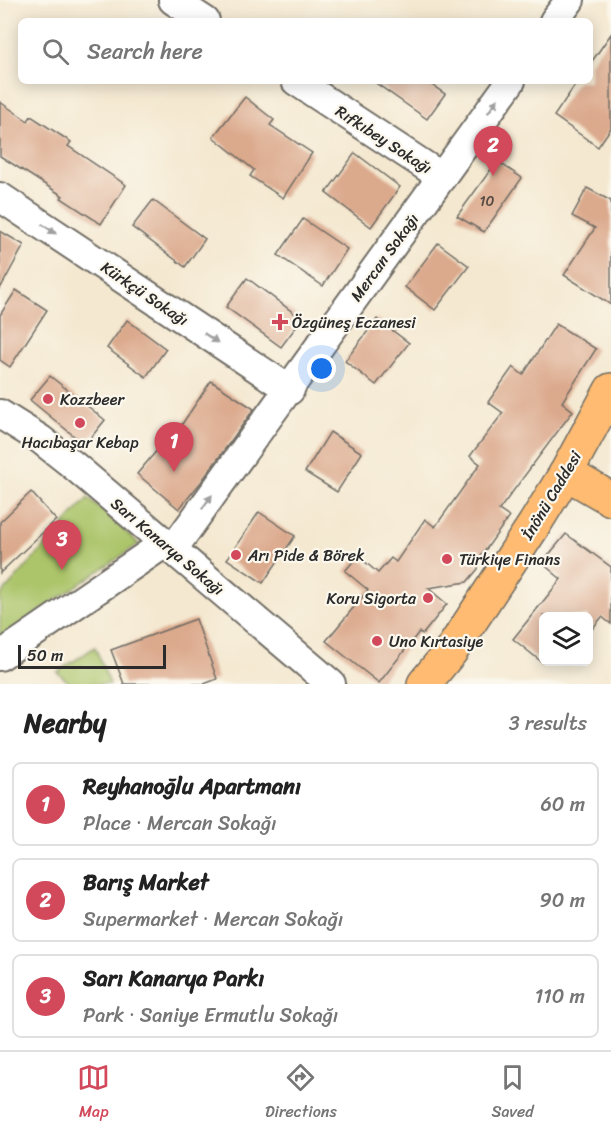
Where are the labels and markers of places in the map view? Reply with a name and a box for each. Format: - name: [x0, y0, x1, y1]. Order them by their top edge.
- pin: 2: [474, 126, 512, 176]
- place label: Özgüneş Eczanesi: [292, 308, 416, 337]
- marker: Özgüneş Eczanesi: [273, 315, 287, 329]
- place label: Kozzbeer: [60, 385, 126, 414]
- marker: Kozzbeer: [41, 392, 55, 406]
- marker: Hacıbaşar Kebap: [73, 416, 87, 430]
- pin: 1: [154, 422, 194, 472]
- place label: Hacıbaşar Kebap: [21, 428, 139, 457]
- pin: 3: [42, 520, 82, 570]
- place label: Arı Pide & Börek: [247, 541, 365, 570]
- place label: Türkiye Finans: [459, 545, 560, 574]
- marker: Arı Pide & Börek: [229, 548, 243, 562]
- marker: Türkiye Finans: [440, 552, 454, 566]
- place label: Koru Sigorta: [327, 584, 417, 613]
- marker: Koru Sigorta: [421, 591, 435, 605]
- place label: Uno Kırtasiye: [389, 627, 484, 656]
- marker: Uno Kırtasiye: [370, 634, 384, 648]

